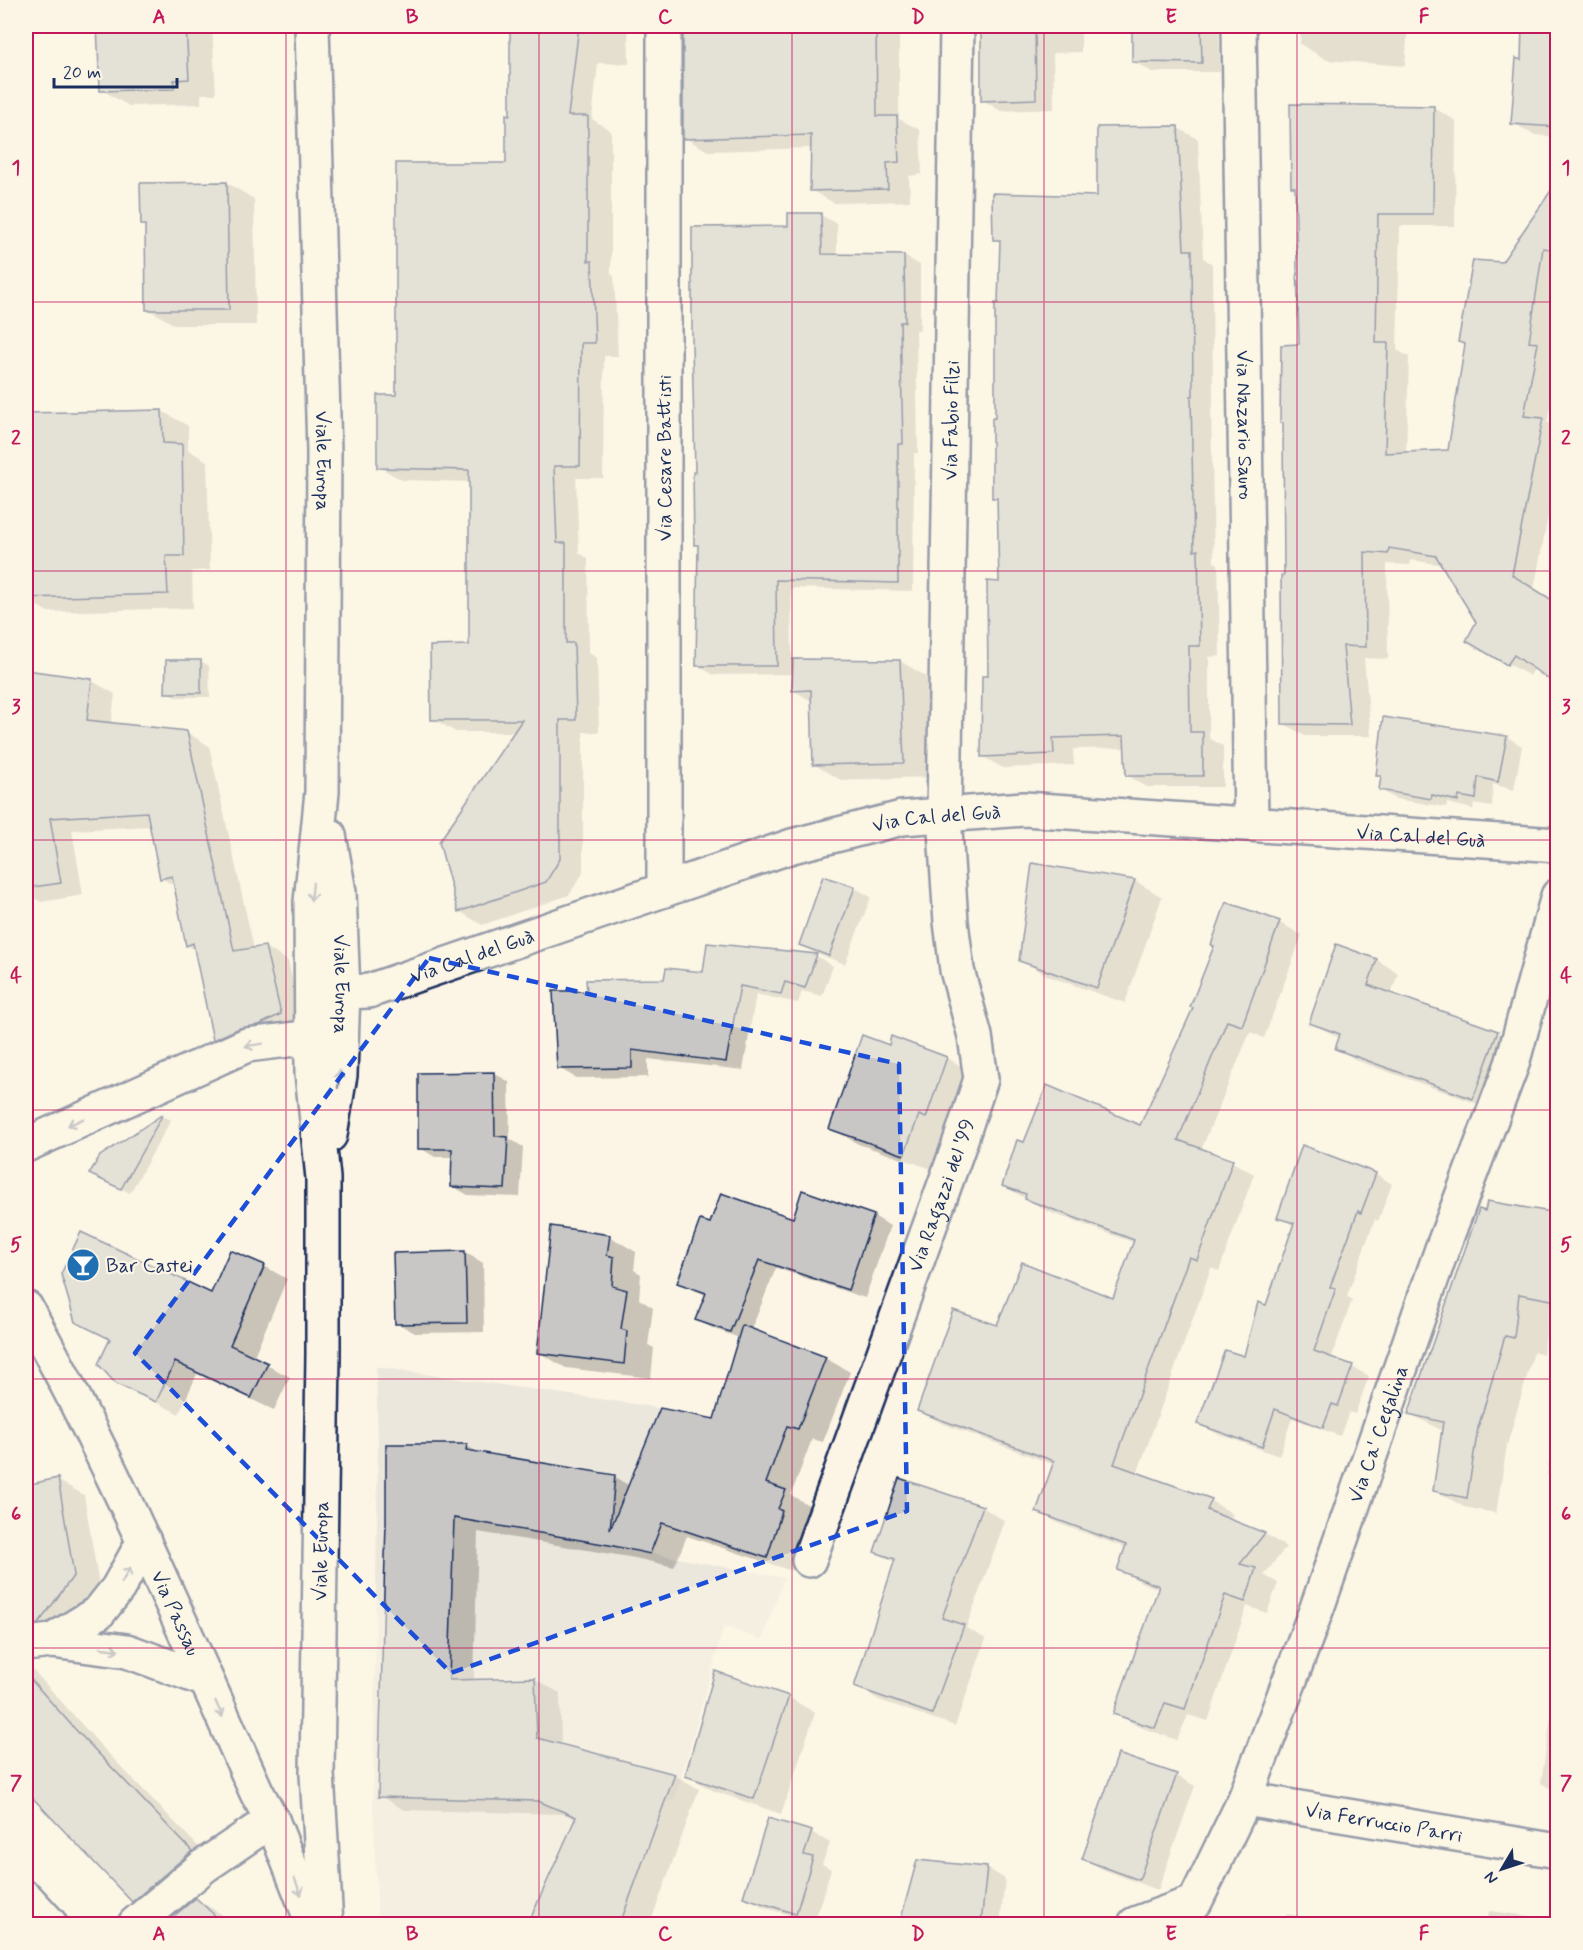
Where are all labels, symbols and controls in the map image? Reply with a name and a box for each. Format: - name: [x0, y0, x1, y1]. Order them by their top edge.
- text: A: [152, 4, 166, 31]
- text: B: [406, 4, 419, 31]
- text: C: [658, 4, 673, 31]
- text: D: [911, 4, 925, 31]
- text: E: [1165, 4, 1177, 31]
- text: F: [1419, 4, 1430, 31]
- scale bar: [54, 51, 177, 89]
- text: 20 m: [63, 61, 101, 85]
- text: 1: [12, 155, 20, 182]
- text: 1: [1562, 155, 1570, 182]
- street label: Via Nazario Sauro: [1229, 350, 1258, 500]
- street label: Via Fabio Filzi: [938, 360, 966, 481]
- street label: Via Cesare Battisti: [652, 375, 679, 541]
- street label: Viale Europa: [308, 411, 336, 511]
- text: 2: [11, 425, 21, 452]
- text: 2: [1561, 425, 1571, 452]
- text: 3: [11, 694, 21, 721]
- text: 3: [1561, 694, 1571, 721]
- street label: Via Cal del Guà: [870, 799, 1002, 840]
- street label: Via Cal del Guà: [1355, 819, 1487, 855]
- one-way arrow: [306, 881, 317, 901]
- street label: Via Cal del Guà: [407, 923, 538, 991]
- street label: Viale Europa: [326, 934, 355, 1034]
- text: 4: [10, 963, 22, 990]
- text: 4: [1560, 963, 1572, 990]
- one-way arrow: [245, 1039, 265, 1050]
- one-way arrow: [334, 1069, 345, 1089]
- street label: Via Ragazzi del '99: [902, 1115, 982, 1276]
- one-way arrow: [67, 1118, 85, 1129]
- text: 5: [10, 1232, 22, 1259]
- text: 5: [1560, 1232, 1572, 1259]
- bar icon: Bar Castei: [65, 1247, 101, 1283]
- place label: Bar Castei: [106, 1253, 193, 1280]
- street label: Via Ca' Cegalina: [1343, 1362, 1416, 1507]
- text: 6: [11, 1501, 21, 1528]
- street label: Viale Europa: [307, 1501, 336, 1601]
- text: 6: [1561, 1501, 1571, 1528]
- one-way arrow: [120, 1567, 132, 1584]
- street label: Via Passau: [144, 1567, 206, 1660]
- one-way arrow: [100, 1644, 120, 1655]
- one-way arrow: [214, 1700, 226, 1718]
- text: 7: [10, 1770, 22, 1797]
- text: 7: [1560, 1770, 1572, 1797]
- street label: Via Ferruccio Parri: [1303, 1797, 1464, 1850]
- north arrow: [1472, 1839, 1532, 1899]
- text: N: [1480, 1867, 1503, 1888]
- one-way arrow: [293, 1877, 304, 1896]
- text: A: [152, 1921, 166, 1948]
- text: B: [406, 1921, 419, 1948]
- text: C: [658, 1921, 673, 1948]
- text: D: [911, 1921, 925, 1948]
- text: E: [1165, 1921, 1177, 1948]
- text: F: [1419, 1921, 1430, 1948]

